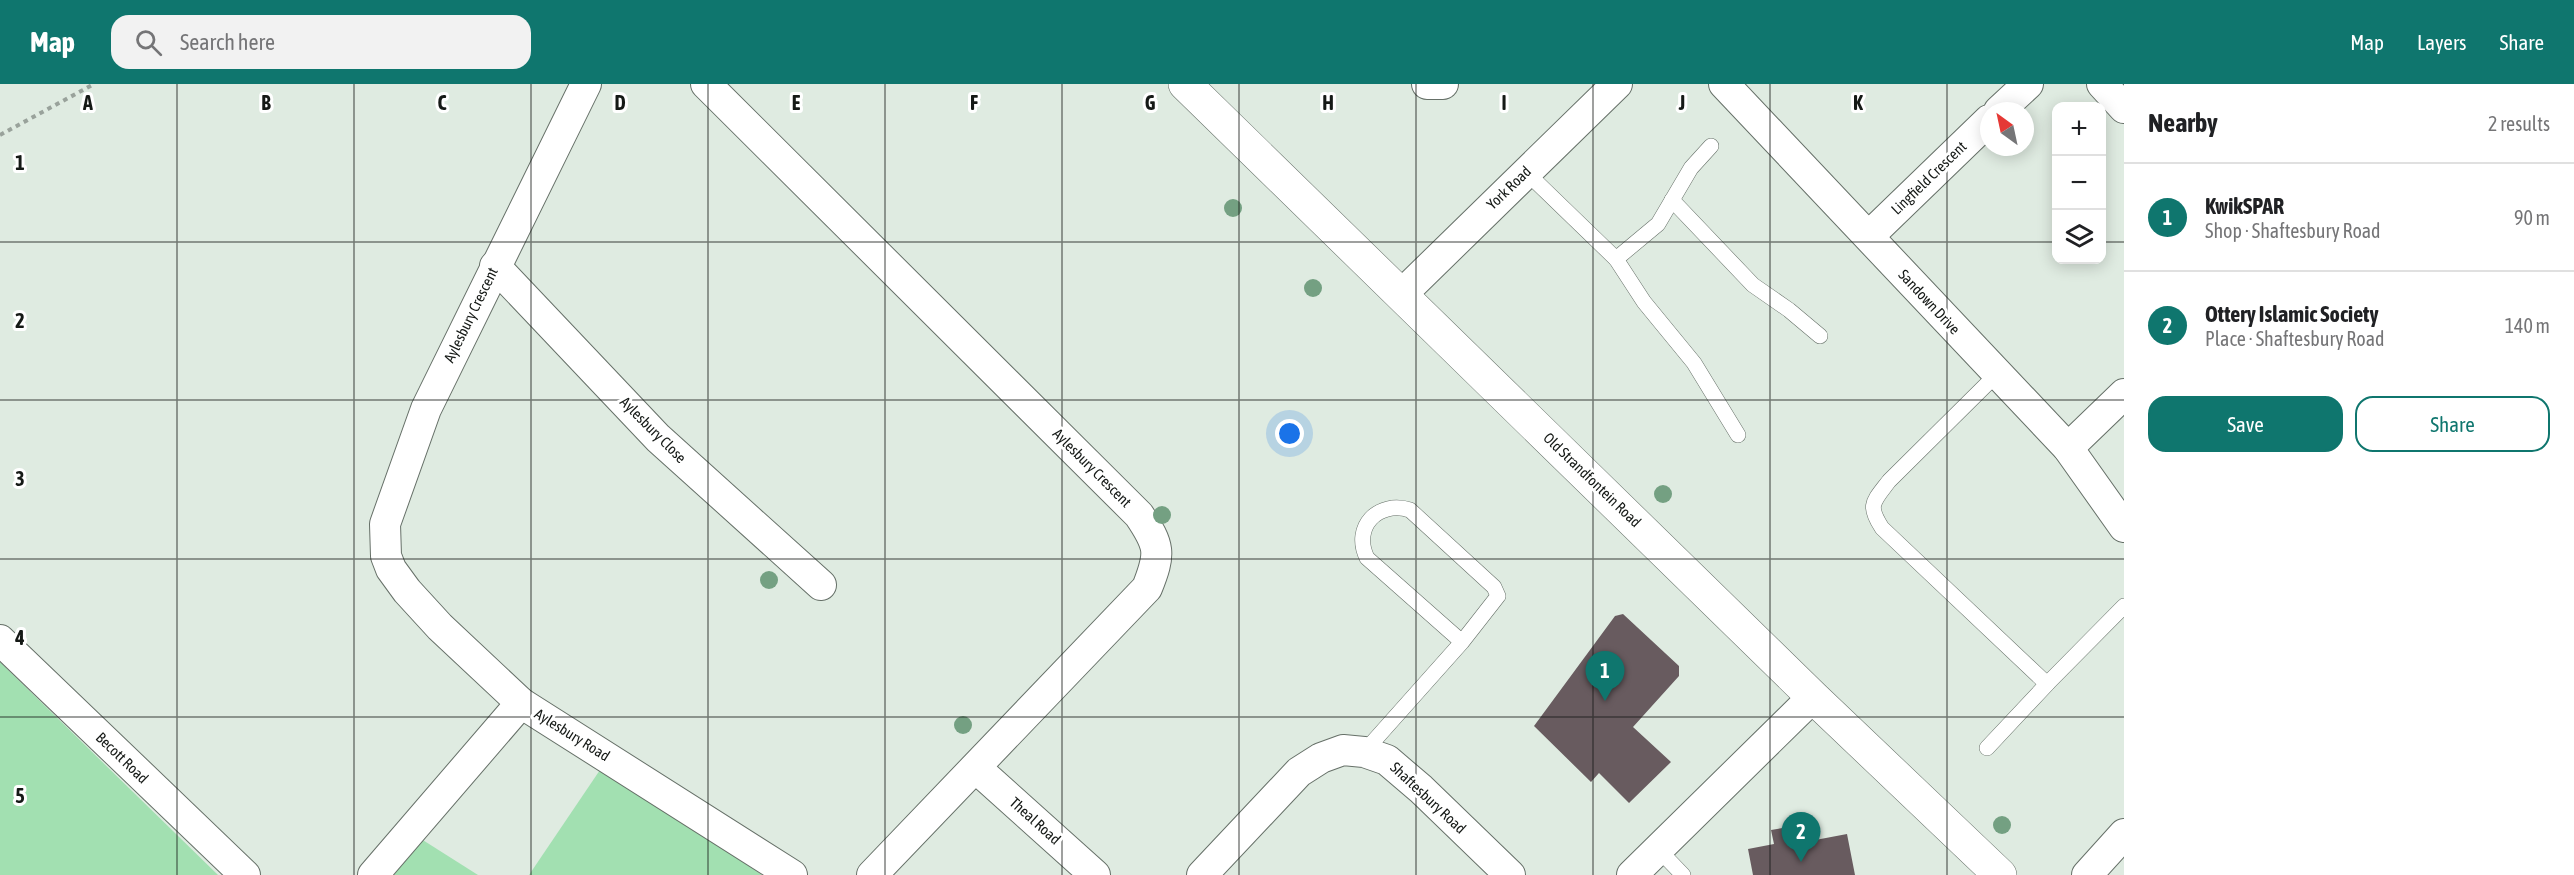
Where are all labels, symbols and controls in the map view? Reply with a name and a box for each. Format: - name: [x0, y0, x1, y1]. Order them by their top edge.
- search box: [111, 15, 531, 69]
- text: Map: [30, 26, 75, 58]
- icon: search: [132, 26, 165, 59]
- text: Search here: [180, 29, 275, 55]
- text: Map: [2350, 30, 2384, 54]
- text: Layers: [2417, 30, 2467, 54]
- text: Share: [2500, 30, 2544, 54]
- text: A: [82, 91, 93, 114]
- text: B: [261, 91, 271, 114]
- text: C: [438, 91, 447, 114]
- text: D: [614, 91, 626, 114]
- text: E: [792, 91, 801, 114]
- text: F: [970, 91, 978, 114]
- text: G: [1145, 91, 1156, 114]
- text: H: [1322, 91, 1334, 114]
- text: I: [1501, 91, 1507, 114]
- text: J: [1678, 91, 1685, 114]
- text: K: [1853, 91, 1863, 114]
- north arrow: [1980, 102, 2034, 156]
- map controls: [2052, 102, 2106, 264]
- button: +: [2052, 102, 2106, 156]
- text: Nearby: [2148, 108, 2218, 138]
- text: 2 results: [2488, 112, 2550, 135]
- street label: Lingfield Crescent: [1888, 138, 1970, 218]
- text: 1: [15, 151, 25, 174]
- button: −: [2052, 156, 2106, 210]
- street label: York Road: [1483, 163, 1534, 213]
- text: KwikSPAR: [2205, 193, 2284, 219]
- text: 1: [2163, 206, 2172, 229]
- text: 90 m: [2514, 206, 2550, 229]
- button: layers: [2052, 210, 2106, 264]
- text: Shop · Shaftesbury Road: [2205, 219, 2381, 242]
- street label: Aylesbury Crescent: [440, 264, 501, 365]
- street label: Sandown Drive: [1895, 266, 1964, 338]
- text: Ottery Islamic Society: [2205, 301, 2379, 327]
- text: 2: [15, 309, 25, 332]
- text: 2: [2163, 314, 2172, 337]
- text: 140 m: [2505, 314, 2550, 337]
- text: Place · Shaftesbury Road: [2205, 327, 2384, 350]
- street label: Aylesbury Close: [617, 393, 690, 466]
- button: Save: [2148, 396, 2343, 452]
- button: Share: [2355, 396, 2550, 452]
- your location: [1275, 419, 1304, 448]
- street label: Aylesbury Crescent: [1050, 425, 1135, 510]
- street label: Old Strandfontein Road: [1540, 429, 1645, 530]
- text: 3: [15, 467, 25, 490]
- text: 4: [14, 626, 25, 649]
- pin: 1: [1586, 652, 1624, 701]
- street label: Aylesbury Road: [532, 705, 613, 764]
- street label: Becott Road: [93, 729, 152, 787]
- street label: Shaftesbury Road: [1387, 758, 1469, 837]
- text: 5: [15, 784, 25, 807]
- street label: Theal Road: [1007, 794, 1064, 848]
- pin: 2: [1782, 812, 1820, 862]

